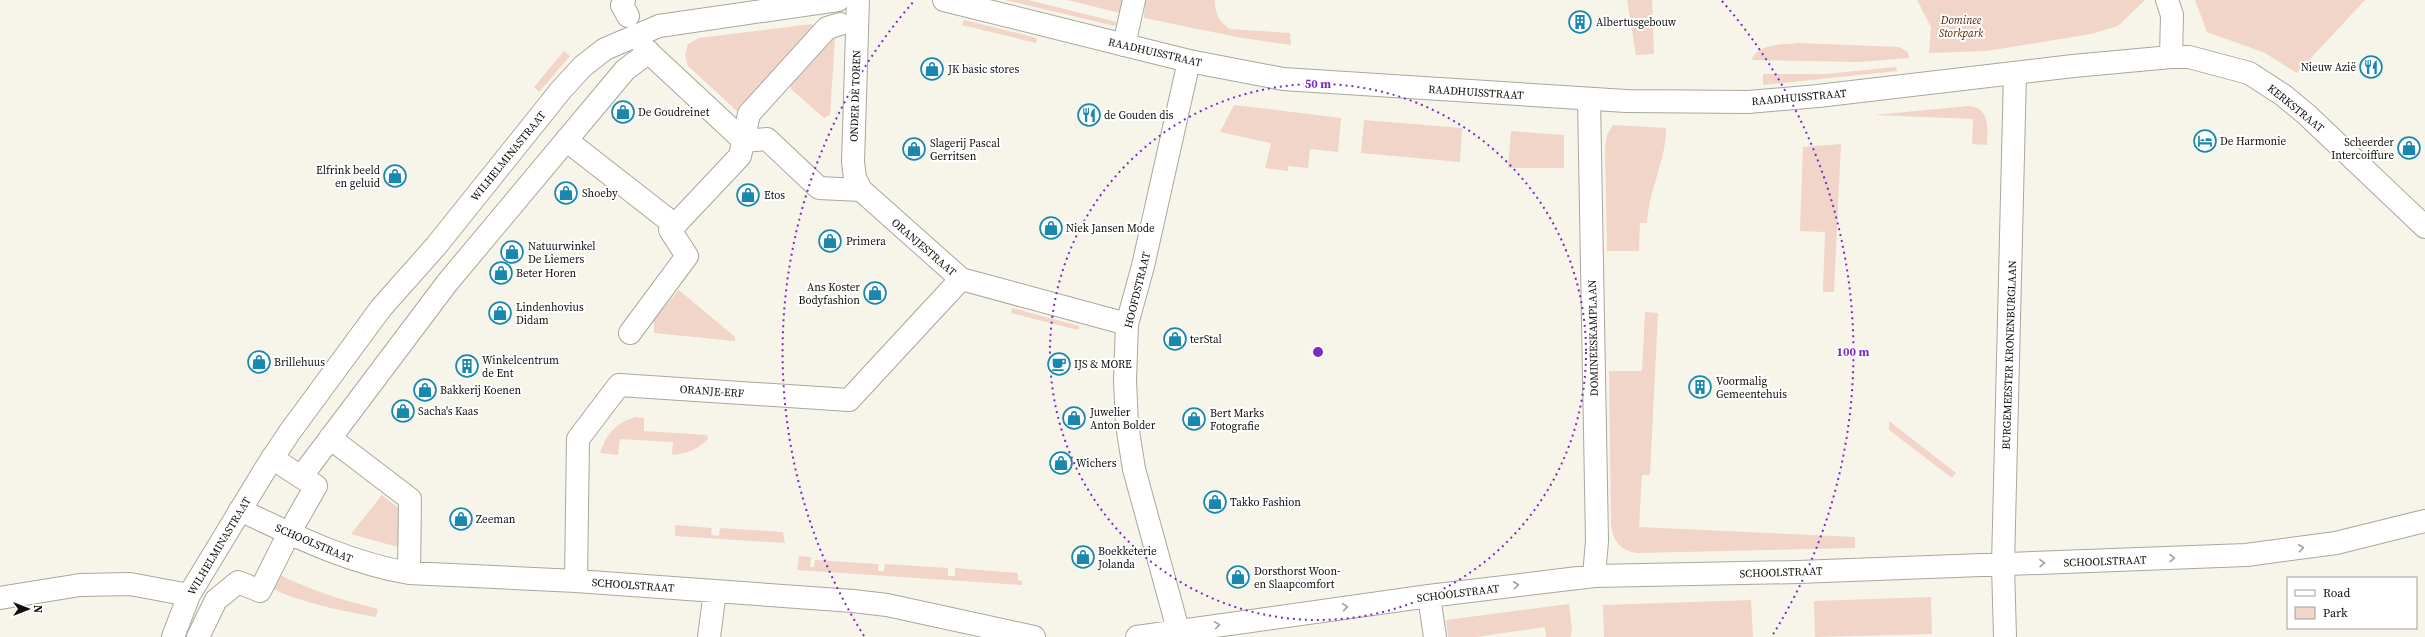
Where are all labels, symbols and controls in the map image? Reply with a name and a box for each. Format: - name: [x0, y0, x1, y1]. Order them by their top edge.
- building icon: Albertusgebouw: [1567, 9, 1593, 35]
- park label: Dominee Storkpark: [1939, 13, 1984, 41]
- place label: Albertusgebouw: [1596, 15, 1677, 30]
- street label: RAADHUISSTRAAT: [1107, 34, 1203, 71]
- street label: ONDER DE TOREN: [846, 50, 865, 142]
- restaurant icon: Nieuw Azië: [2358, 54, 2384, 80]
- shop icon: JK basic stores: [919, 56, 945, 82]
- place label: Nieuw Azië: [2301, 60, 2356, 75]
- place label: JK basic stores: [947, 62, 1019, 77]
- text: 50 m: [1305, 76, 1331, 92]
- street label: KERKSTRAAT: [2264, 81, 2327, 136]
- street label: RAADHUISSTRAAT: [1428, 82, 1524, 103]
- street label: RAADHUISSTRAAT: [1751, 86, 1848, 109]
- shop icon: De Goudreinet: [610, 99, 636, 125]
- restaurant icon: de Gouden dis: [1076, 102, 1102, 128]
- place label: De Goudreinet: [638, 105, 710, 120]
- street label: WILHELMINASTRAAT: [467, 108, 550, 204]
- place label: de Gouden dis: [1104, 108, 1174, 123]
- hotel icon: De Harmonie: [2192, 128, 2218, 154]
- place label: De Harmonie: [2220, 134, 2287, 149]
- place label: Scheerder Intercoiffure: [2331, 135, 2394, 163]
- shop icon: Scheerder Intercoiffure: [2396, 135, 2422, 161]
- shop icon: Slagerij Pascal Gerritsen: [901, 136, 927, 162]
- place label: Slagerij Pascal Gerritsen: [930, 136, 1000, 164]
- place label: Elfrink beeld en geluid: [316, 163, 381, 191]
- shop icon: Elfrink beeld en geluid: [382, 163, 408, 189]
- shop icon: Shoeby: [553, 180, 579, 206]
- shop icon: Etos: [735, 182, 761, 208]
- place label: Shoeby: [582, 186, 618, 201]
- place label: Etos: [764, 188, 785, 203]
- street label: ORANJESTRAAT: [888, 215, 959, 280]
- shop icon: Niek Jansen Mode: [1038, 215, 1064, 241]
- place label: Niek Jansen Mode: [1066, 221, 1155, 236]
- shop icon: Primera: [817, 228, 843, 254]
- place label: Primera: [846, 234, 886, 249]
- shop icon: Natuurwinkel De Liemers: [499, 239, 525, 265]
- place label: Natuurwinkel De Liemers: [528, 239, 596, 267]
- street label: HOOFDSTRAAT: [1121, 250, 1154, 330]
- shop icon: Beter Horen: [488, 260, 514, 286]
- street label: BURGEMEESTER KRONENBURGLAAN: [1999, 260, 2020, 450]
- place label: Beter Horen: [516, 266, 577, 281]
- place label: Ans Koster Bodyfashion: [799, 280, 860, 308]
- shop icon: Ans Koster Bodyfashion: [862, 280, 888, 306]
- street label: DOMINEESKAMPLAAN: [1585, 280, 1602, 396]
- shop icon: Lindenhovius Didam: [487, 300, 513, 326]
- place label: Lindenhovius Didam: [516, 300, 584, 328]
- shop icon: terStal: [1162, 326, 1188, 352]
- place label: terStal: [1190, 332, 1222, 347]
- text: 100 m: [1837, 344, 1870, 360]
- centre of rings: [1311, 345, 1325, 359]
- shop icon: Brillehuus: [246, 349, 272, 375]
- cafe icon: IJS & MORE: [1046, 351, 1072, 377]
- building icon: Winkelcentrum de Ent: [454, 353, 480, 379]
- place label: Winkelcentrum de Ent: [482, 353, 559, 381]
- place label: Brillehuus: [274, 355, 325, 370]
- place label: IJS & MORE: [1074, 357, 1132, 372]
- building icon: Voormalig Gemeentehuis: [1687, 374, 1713, 400]
- place label: Voormalig Gemeentehuis: [1716, 374, 1787, 402]
- shop icon: Bakkerij Koenen: [412, 377, 438, 403]
- street label: ORANJE-ERF: [679, 382, 745, 401]
- place label: Bakkerij Koenen: [440, 383, 522, 398]
- shop icon: Sacha's Kaas: [390, 398, 416, 424]
- place label: Sacha's Kaas: [418, 404, 478, 419]
- shop icon: Juwelier Anton Bolder: [1061, 405, 1087, 431]
- place label: Juwelier Anton Bolder: [1089, 405, 1156, 433]
- shop icon: Bert Marks Fotografie: [1181, 406, 1207, 432]
- place label: Bert Marks Fotografie: [1210, 406, 1264, 434]
- shop icon: Wichers: [1048, 450, 1074, 476]
- place label: Wichers: [1076, 456, 1117, 471]
- shop icon: Takko Fashion: [1202, 489, 1228, 515]
- street label: WILHELMINASTRAAT: [184, 494, 255, 598]
- place label: Takko Fashion: [1230, 495, 1301, 510]
- shop icon: Zeeman: [448, 506, 474, 532]
- place label: Zeeman: [476, 512, 516, 527]
- street label: SCHOOLSTRAAT: [273, 520, 355, 567]
- shop icon: Boekketerie Jolanda: [1070, 544, 1096, 570]
- place label: Boekketerie Jolanda: [1097, 544, 1157, 572]
- one-way arrow: [2298, 544, 2304, 553]
- street label: SCHOOLSTRAAT: [2063, 553, 2147, 570]
- one-way arrow: [2169, 554, 2175, 562]
- one-way arrow: [2039, 559, 2045, 568]
- shop icon: Dorsthorst Woon- en Slaapcomfort: [1225, 564, 1251, 590]
- place label: Dorsthorst Woon- en Slaapcomfort: [1254, 564, 1341, 592]
- street label: SCHOOLSTRAAT: [1739, 564, 1823, 581]
- street label: SCHOOLSTRAAT: [591, 575, 675, 596]
- legend: [2287, 577, 2417, 629]
- street label: SCHOOLSTRAAT: [1416, 581, 1500, 606]
- one-way arrow: [1513, 581, 1519, 590]
- text: Road: [2323, 585, 2350, 601]
- north arrow: [8, 589, 48, 629]
- one-way arrow: [1342, 603, 1348, 612]
- text: N: [30, 605, 45, 613]
- text: Park: [2323, 605, 2348, 621]
- one-way arrow: [1214, 621, 1220, 630]

